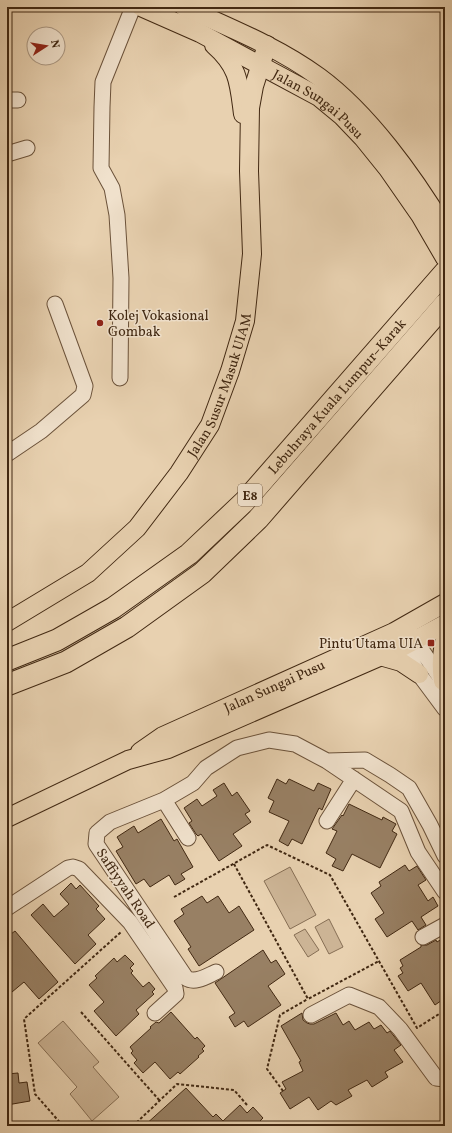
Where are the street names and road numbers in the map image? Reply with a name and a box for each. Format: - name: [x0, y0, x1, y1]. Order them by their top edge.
- street label: Jalan Sungai Pusu: [269, 66, 367, 144]
- street label: Jalan Susur Masuk UIAM: [183, 313, 257, 462]
- street label: Lebuhraya Kuala Lumpur–Karak: [264, 315, 411, 479]
- road number: E8: [238, 484, 262, 506]
- street label: Jalan Sungai Pusu: [221, 656, 329, 718]
- street label: Saffiyyah Road: [91, 845, 159, 933]

